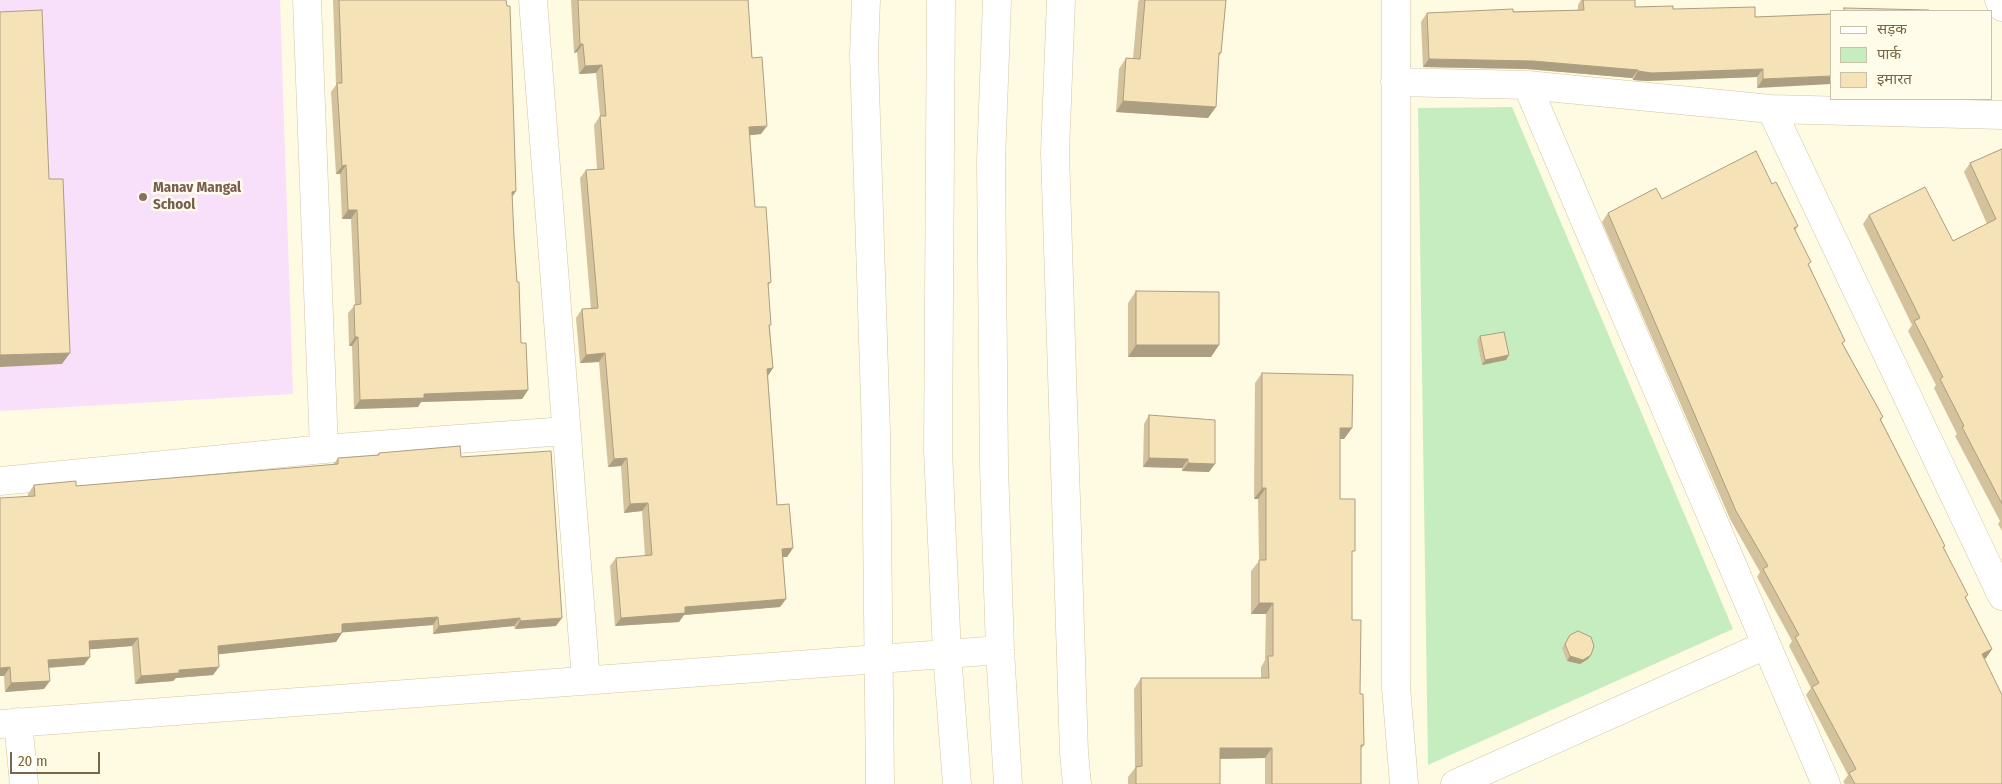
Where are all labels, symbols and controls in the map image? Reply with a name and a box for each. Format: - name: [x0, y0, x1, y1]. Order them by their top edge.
- legend: [1830, 10, 1992, 100]
- text: सड़क: [1877, 20, 1907, 38]
- text: पार्क: [1877, 45, 1901, 63]
- text: इमारत: [1877, 70, 1912, 88]
- place label: Manav Mangal School: [153, 179, 241, 214]
- marker: Manav Mangal School: [137, 191, 149, 203]
- scale bar: [12, 742, 102, 774]
- text: 20 m: [18, 752, 48, 770]

